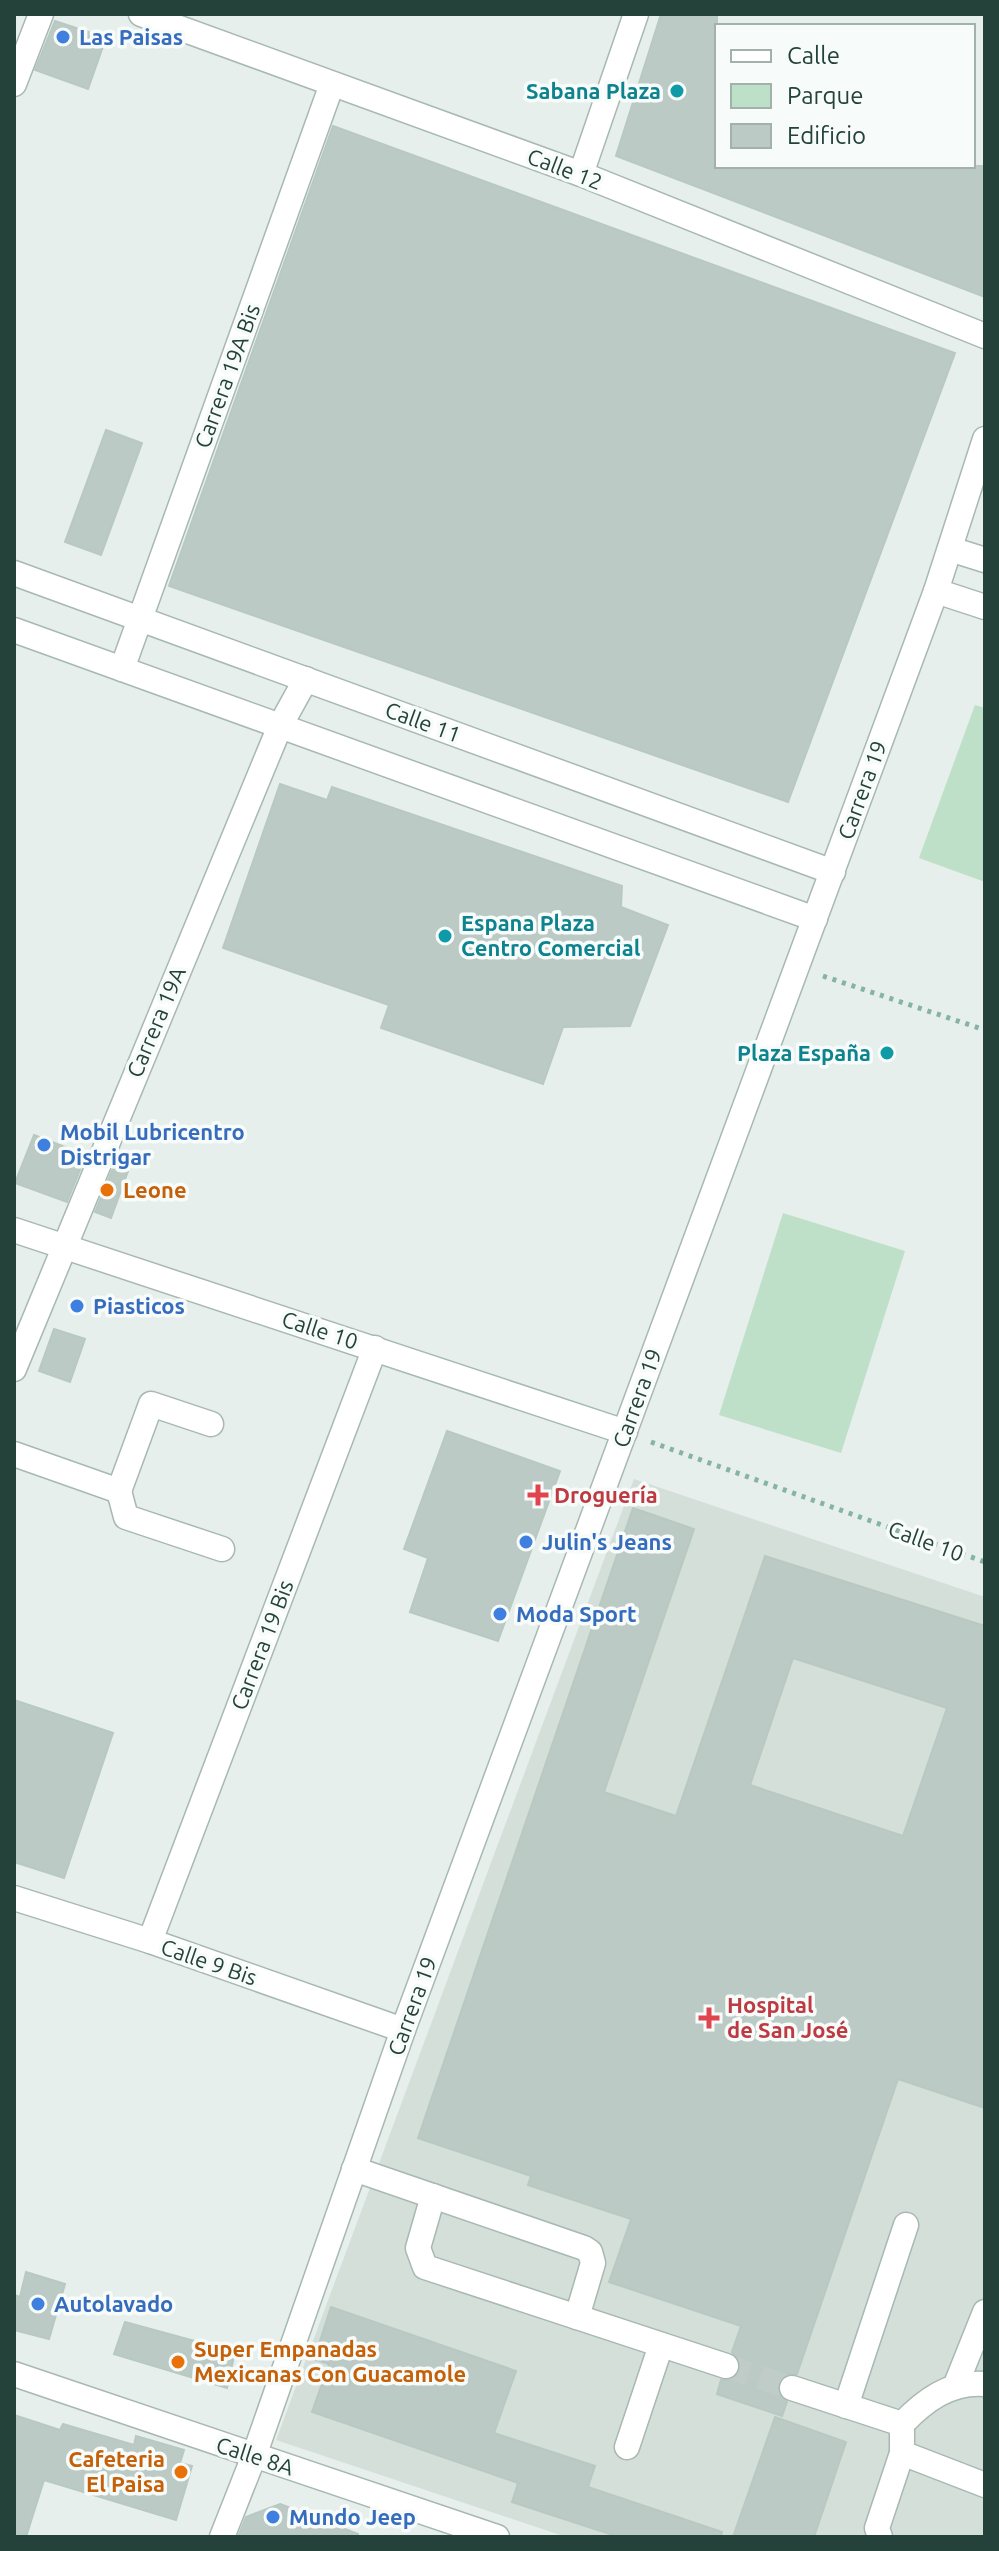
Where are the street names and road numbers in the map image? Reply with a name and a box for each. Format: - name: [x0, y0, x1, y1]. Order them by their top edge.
- street label: Calle 12: [524, 143, 606, 194]
- street label: Carrera 19A Bis: [189, 300, 264, 451]
- street label: Calle 11: [382, 696, 464, 747]
- street label: Carrera 19: [832, 737, 891, 843]
- street label: Carrera 19A: [121, 962, 190, 1081]
- street label: Calle 10: [279, 1306, 361, 1354]
- street label: Carrera 19: [607, 1345, 666, 1451]
- street label: Calle 10: [885, 1515, 967, 1566]
- street label: Carrera 19 Bis: [225, 1576, 298, 1713]
- street label: Calle 9 Bis: [158, 1933, 260, 1990]
- street label: Carrera 19: [382, 1953, 441, 2059]
- street label: Calle 8A: [213, 2431, 298, 2480]

